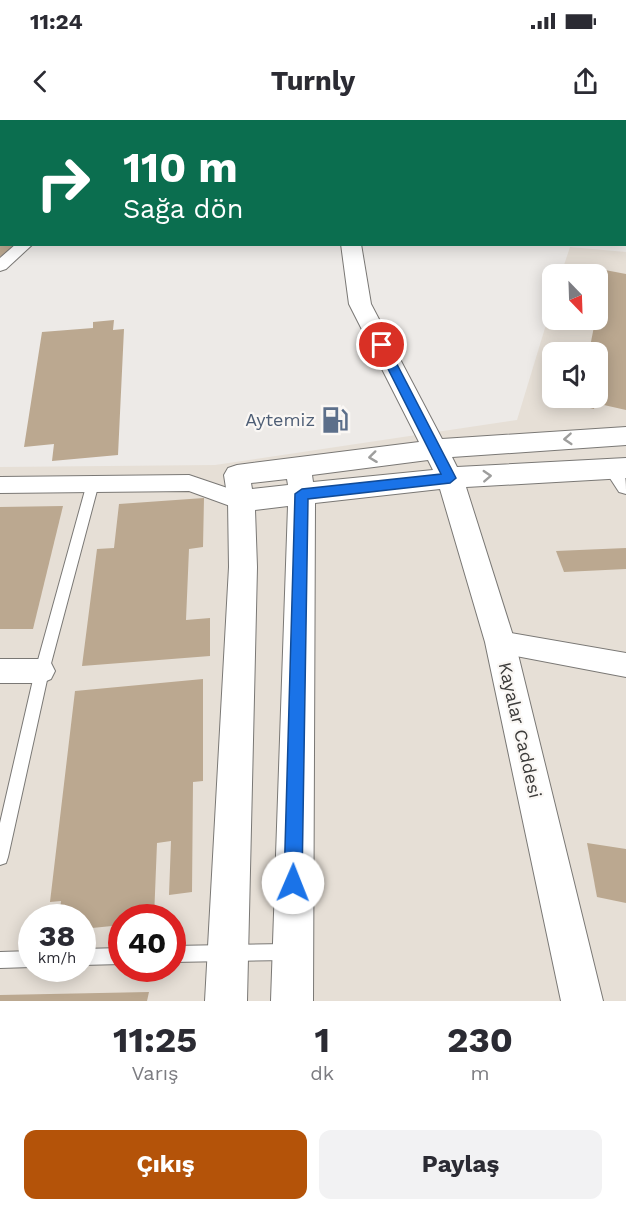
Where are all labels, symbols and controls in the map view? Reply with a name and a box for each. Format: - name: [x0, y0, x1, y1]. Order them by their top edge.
- text: 11:24: [30, 9, 83, 34]
- icon: back: [24, 65, 57, 98]
- text: Turnly: [271, 65, 355, 97]
- icon: share: [569, 65, 602, 98]
- text: 110 m: [123, 143, 238, 192]
- icon: right: [24, 144, 102, 222]
- text: Sağa dön: [123, 193, 243, 225]
- north arrow: [542, 264, 608, 330]
- map controls: [542, 264, 608, 408]
- pin: [356, 319, 407, 370]
- icon: arrive: [365, 328, 398, 361]
- button: sound: [542, 342, 608, 408]
- fuel station icon: Aytemiz: [320, 405, 350, 435]
- place label: Aytemiz: [245, 409, 315, 430]
- one-way arrow: [563, 432, 572, 445]
- one-way arrow: [369, 451, 378, 463]
- one-way arrow: [483, 470, 492, 483]
- street label: Kayalar Caddesi: [495, 660, 546, 800]
- position arrow: [261, 851, 325, 915]
- speed limit sign: 40: [108, 904, 186, 982]
- text: 38: [39, 918, 75, 953]
- text: km/h: [38, 949, 76, 967]
- text: 11:25: [113, 1019, 197, 1061]
- text: 1: [314, 1019, 330, 1061]
- text: 230: [447, 1019, 513, 1061]
- text: Varış: [132, 1061, 179, 1085]
- text: dk: [310, 1061, 334, 1085]
- text: m: [471, 1061, 490, 1085]
- button: Çıkış: [24, 1130, 307, 1199]
- button: Paylaş: [319, 1130, 602, 1199]

